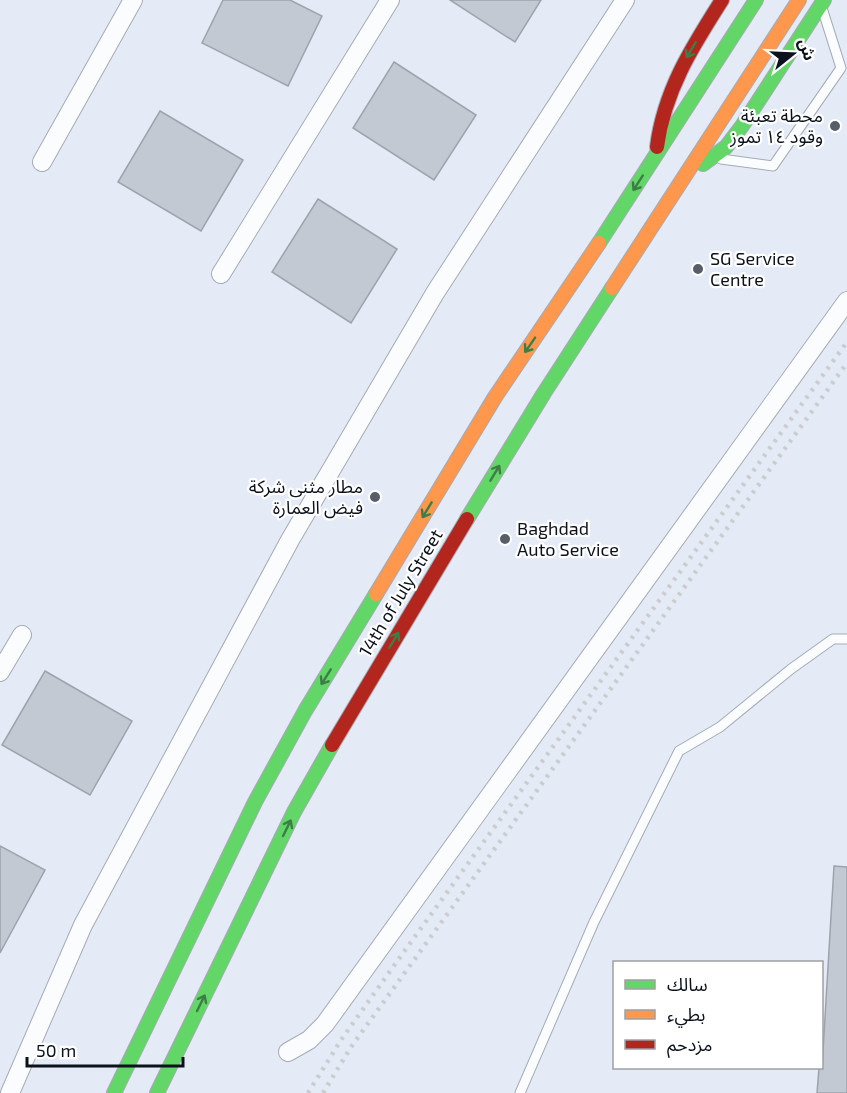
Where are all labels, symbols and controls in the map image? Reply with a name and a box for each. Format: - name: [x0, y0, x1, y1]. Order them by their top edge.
- north arrow: [763, 24, 823, 84]
- text: ش: [794, 36, 820, 63]
- one-way arrow: [685, 41, 697, 58]
- place label: محطة تعبئة وقود ١٤ تموز: [729, 104, 823, 148]
- marker: محطة تعبئة وقود ١٤ تموز: [828, 119, 842, 133]
- one-way arrow: [632, 174, 645, 191]
- place label: SG Service Centre: [710, 247, 795, 290]
- marker: SG Service Centre: [691, 262, 705, 276]
- one-way arrow: [524, 336, 536, 352]
- one-way arrow: [489, 465, 501, 482]
- place label: مطار مثنى شركة فيض العمارة: [249, 475, 363, 519]
- marker: مطار مثنى شركة فيض العمارة: [368, 490, 382, 504]
- one-way arrow: [421, 501, 433, 518]
- place label: Baghdad Auto Service: [517, 517, 619, 560]
- street label: 14th of July Street: [354, 525, 447, 660]
- marker: Baghdad Auto Service: [498, 532, 512, 546]
- one-way arrow: [388, 632, 400, 649]
- one-way arrow: [320, 668, 332, 685]
- one-way arrow: [281, 819, 293, 837]
- legend: [613, 961, 823, 1069]
- text: سالك: [667, 973, 708, 995]
- one-way arrow: [195, 994, 207, 1012]
- text: بطيء: [667, 1003, 705, 1028]
- scale bar: [27, 1030, 183, 1068]
- text: مزدحم: [667, 1033, 712, 1058]
- text: 50 m: [36, 1039, 76, 1061]

